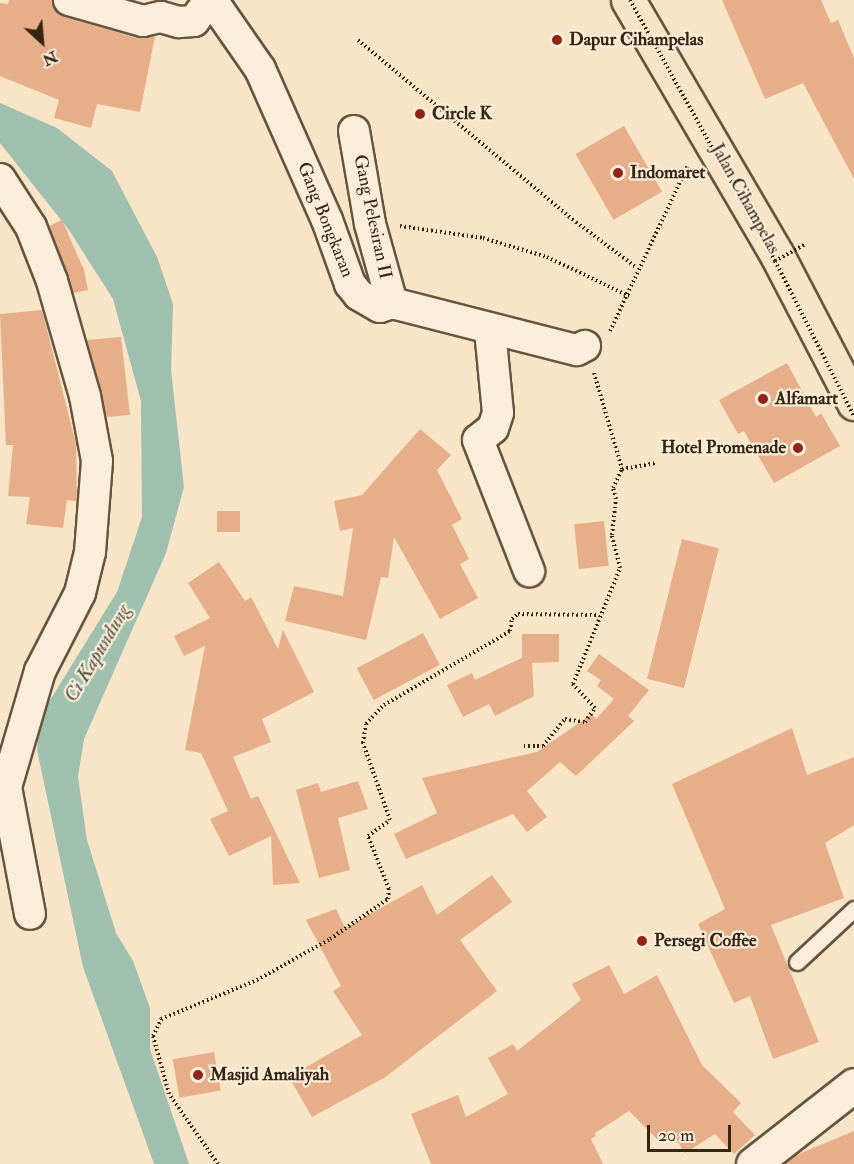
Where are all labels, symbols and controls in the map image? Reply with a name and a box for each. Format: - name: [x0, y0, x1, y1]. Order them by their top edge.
- north arrow: [12, 12, 72, 72]
- place label: Dapur Cihampelas: [569, 29, 703, 51]
- marker: Dapur Cihampelas: [550, 33, 564, 47]
- text: N: [39, 46, 61, 70]
- place label: Circle K: [432, 103, 492, 125]
- marker: Circle K: [413, 107, 427, 121]
- street label: Jalan Cihampelas: [706, 140, 784, 258]
- street label: Gang Pelesiran II: [348, 153, 396, 281]
- street label: Gang Bongkaran: [292, 159, 358, 281]
- place label: Indomaret: [630, 162, 705, 184]
- marker: Indomaret: [611, 166, 625, 180]
- place label: Alfamart: [775, 388, 838, 410]
- marker: Alfamart: [756, 392, 770, 406]
- place label: Hotel Promenade: [661, 437, 786, 459]
- marker: Hotel Promenade: [791, 441, 805, 455]
- water label: Ci Kapundung: [59, 600, 135, 706]
- place label: Persegi Coffee: [654, 930, 757, 952]
- marker: Persegi Coffee: [635, 934, 649, 948]
- place label: Masjid Amaliyah: [210, 1064, 329, 1086]
- marker: Masjid Amaliyah: [191, 1068, 205, 1082]
- scale bar: [650, 1113, 734, 1151]
- text: 20 m: [658, 1124, 694, 1147]

